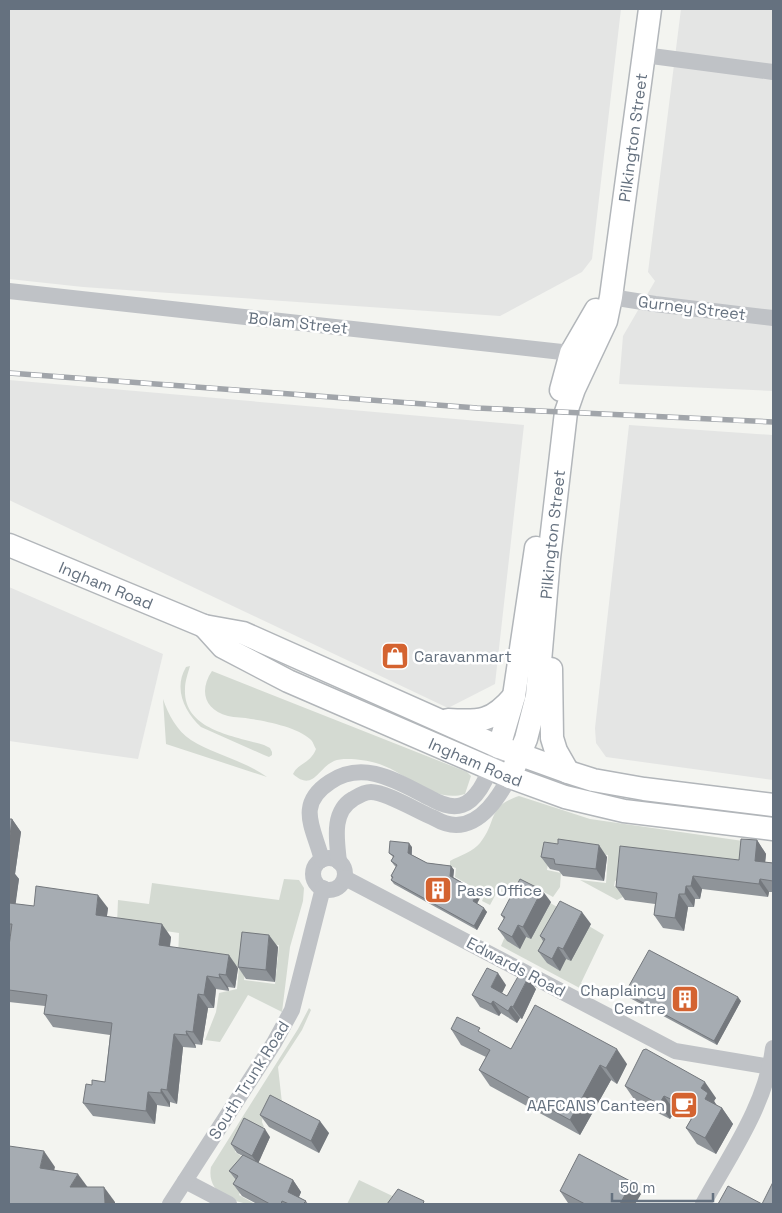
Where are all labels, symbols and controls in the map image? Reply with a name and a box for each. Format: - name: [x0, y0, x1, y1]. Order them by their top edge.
- street label: Pilkington Street: [613, 72, 652, 203]
- street label: Gurney Street: [637, 291, 747, 325]
- street label: Bolam Street: [247, 307, 349, 339]
- street label: Pilkington Street: [535, 469, 570, 600]
- street label: Ingham Road: [56, 556, 156, 614]
- shop icon: Caravanmart: [380, 641, 410, 671]
- place label: Caravanmart: [414, 646, 512, 667]
- street label: Ingham Road: [425, 733, 525, 791]
- building icon: Pass Office: [423, 875, 453, 905]
- place label: Pass Office: [457, 880, 542, 901]
- street label: Edwards Road: [463, 932, 569, 1002]
- place label: Chaplaincy Centre: [580, 980, 666, 1019]
- building icon: Chaplaincy Centre: [670, 984, 700, 1014]
- street label: South Trunk Road: [204, 1017, 294, 1143]
- cafe icon: AAFCANS Canteen: [669, 1090, 699, 1120]
- place label: AAFCANS Canteen: [527, 1095, 665, 1116]
- scale bar: [612, 1170, 713, 1202]
- text: 50 m: [620, 1178, 655, 1197]

